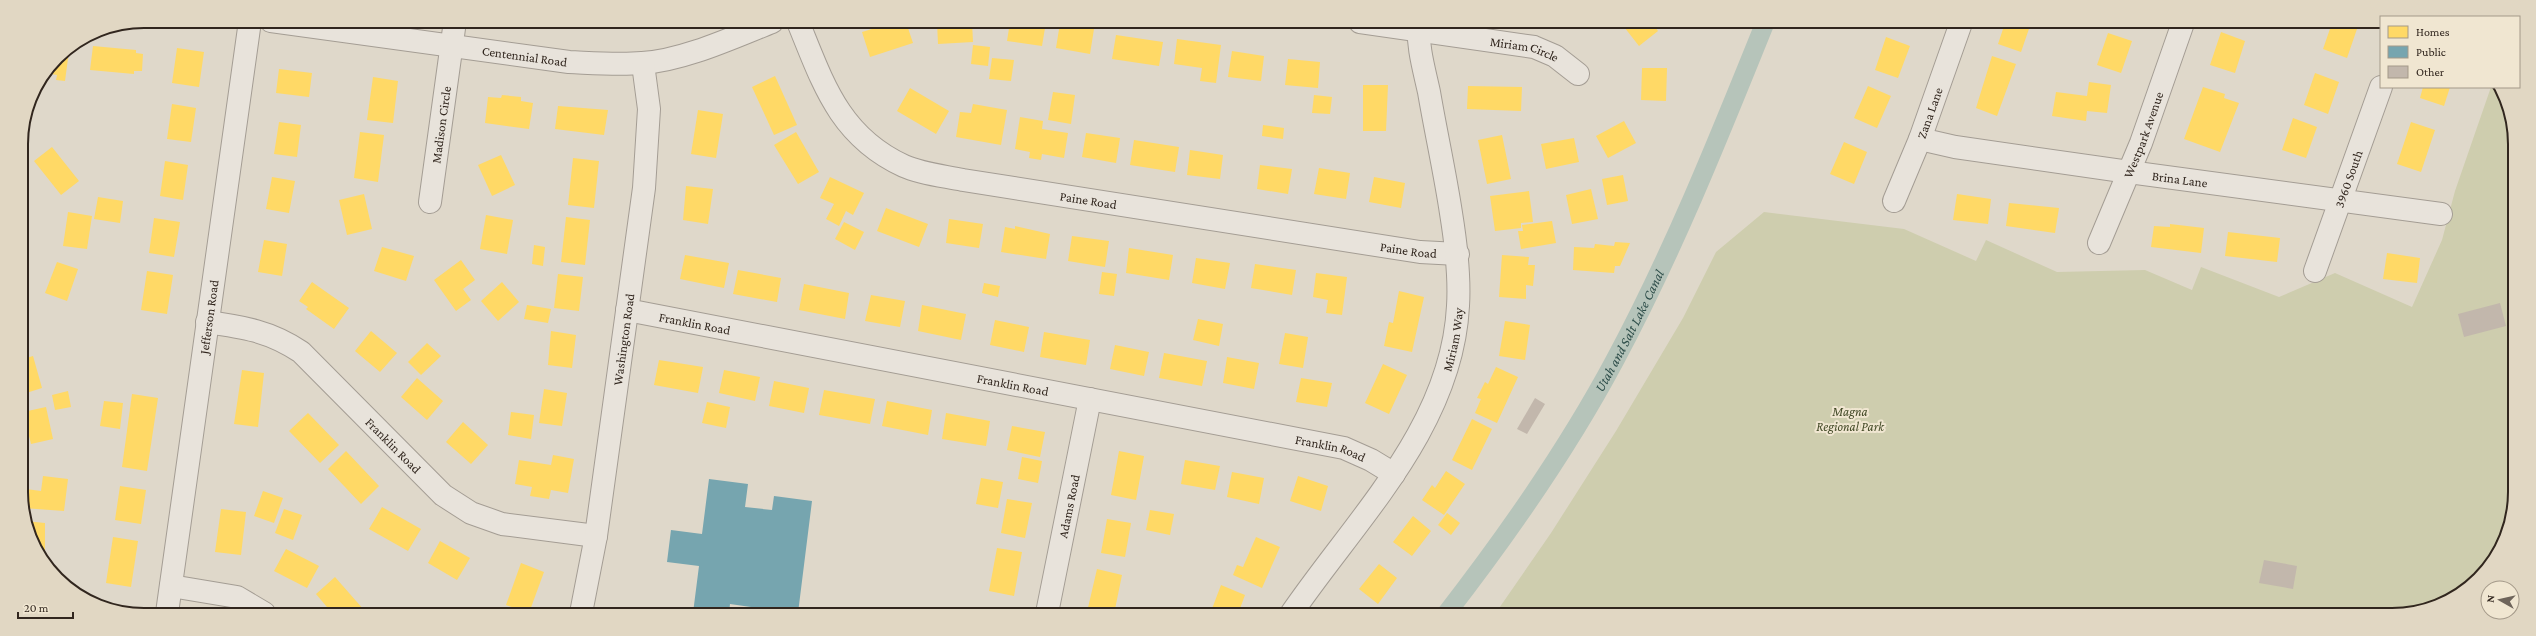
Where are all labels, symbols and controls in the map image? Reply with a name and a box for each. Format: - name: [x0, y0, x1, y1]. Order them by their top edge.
- legend: [2380, 16, 2520, 88]
- text: Homes: [2416, 25, 2450, 39]
- street label: Miriam Circle: [1489, 33, 1563, 64]
- street label: Centennial Road: [481, 43, 568, 69]
- text: Public: [2416, 45, 2446, 59]
- text: Other: [2416, 65, 2445, 79]
- street label: Madison Circle: [428, 85, 453, 164]
- street label: Zana Lane: [1913, 85, 1945, 141]
- street label: Westpark Avenue: [2120, 89, 2166, 180]
- street label: 3960 South: [2331, 148, 2365, 209]
- street label: Brina Lane: [2151, 168, 2209, 190]
- street label: Paine Road: [1059, 188, 1118, 212]
- street label: Paine Road: [1379, 238, 1438, 260]
- water label: Utah and Salt Lake Canal: [1591, 267, 1667, 394]
- street label: Jefferson Road: [196, 279, 221, 356]
- street label: Washington Road: [609, 292, 637, 386]
- street label: Miriam Way: [1439, 306, 1465, 373]
- street label: Franklin Road: [658, 309, 732, 337]
- street label: Franklin Road: [976, 370, 1050, 399]
- park label: Magna Regional Park: [1816, 404, 1885, 434]
- street label: Franklin Road: [363, 414, 425, 476]
- street label: Franklin Road: [1294, 431, 1368, 464]
- street label: Adams Road: [1055, 473, 1082, 539]
- north arrow: [2480, 580, 2520, 620]
- scale bar: [18, 594, 73, 620]
- text: N: [2484, 594, 2497, 603]
- text: 20 m: [24, 601, 49, 615]

